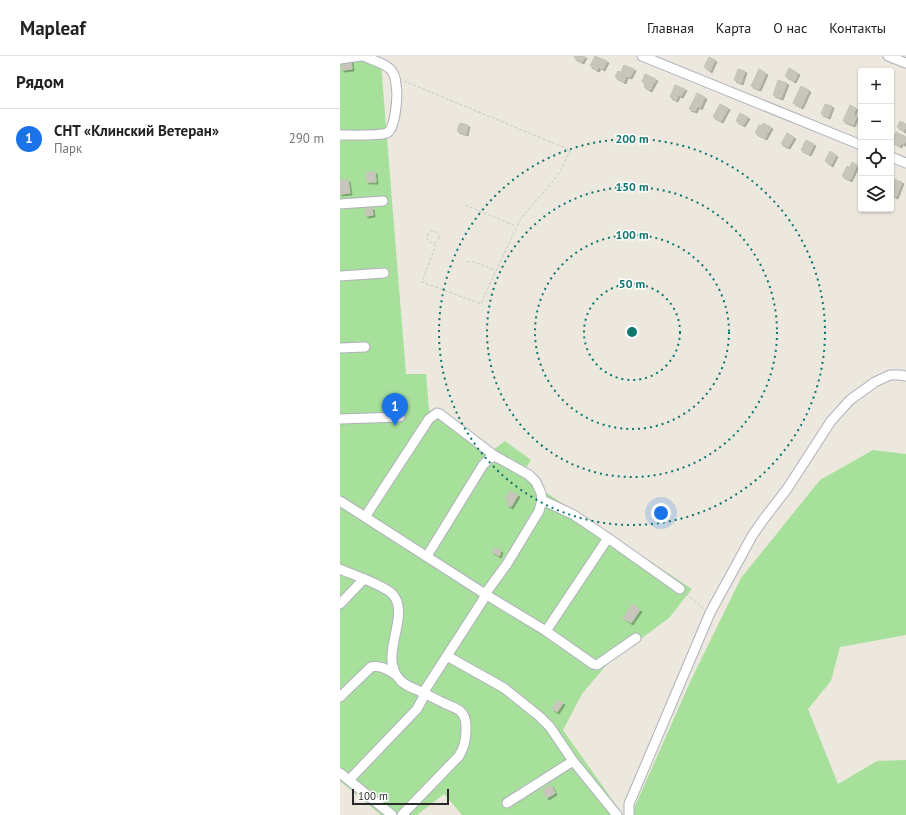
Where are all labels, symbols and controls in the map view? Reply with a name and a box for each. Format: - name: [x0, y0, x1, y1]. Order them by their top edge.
- text: Mapleaf: [20, 16, 86, 40]
- text: Главная: [647, 19, 694, 37]
- text: Карта: [716, 19, 751, 37]
- text: О нас: [773, 19, 807, 37]
- text: Контакты: [829, 19, 886, 37]
- map controls: [858, 68, 894, 212]
- button: +: [858, 68, 894, 104]
- text: Рядом: [16, 71, 64, 93]
- button: −: [858, 104, 894, 140]
- text: СНТ «Клинский Ветеран»: [54, 121, 219, 140]
- text: 1: [25, 130, 33, 147]
- text: 290 m: [289, 130, 324, 147]
- text: 200 m: [615, 131, 649, 146]
- text: Парк: [54, 140, 82, 157]
- button: locate: [858, 140, 894, 176]
- button: layers: [858, 176, 894, 212]
- text: 150 m: [615, 179, 649, 194]
- text: 100 m: [615, 227, 649, 242]
- text: 50 m: [619, 276, 645, 291]
- centre of rings: [625, 325, 639, 339]
- pin: 1: [382, 393, 408, 426]
- your location: [651, 503, 671, 523]
- scale bar: [352, 787, 449, 806]
- text: 100 m: [358, 789, 388, 803]

